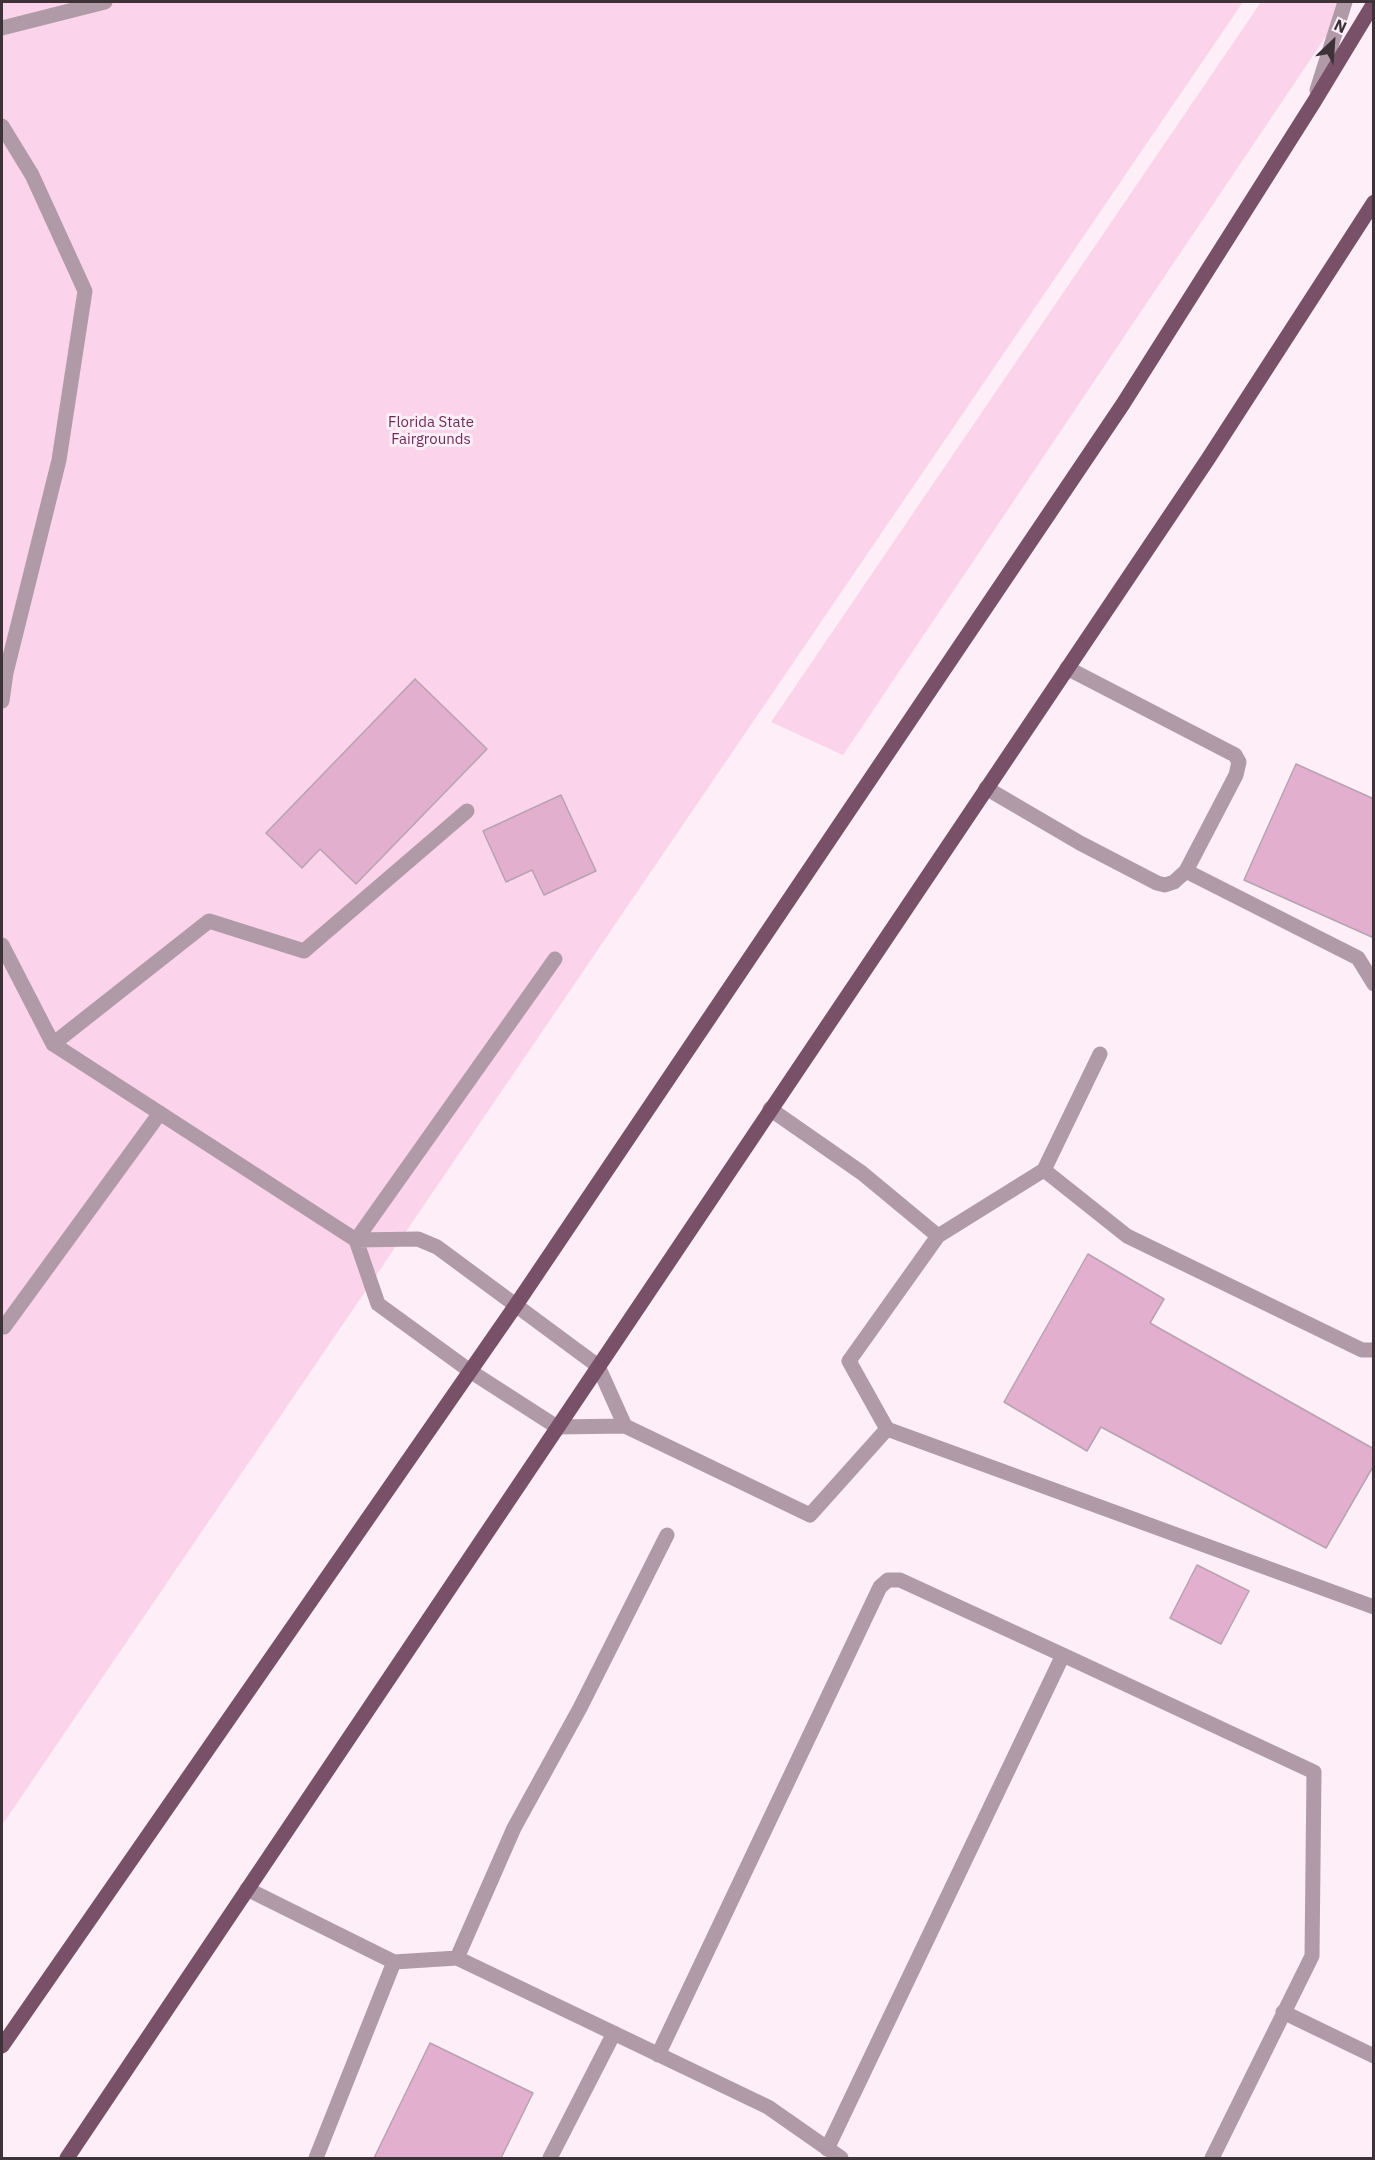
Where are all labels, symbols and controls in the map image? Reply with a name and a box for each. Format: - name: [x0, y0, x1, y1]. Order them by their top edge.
- north arrow: [1303, 12, 1363, 72]
- text: N: [1331, 14, 1350, 37]
- park label: Florida State Fairgrounds: [388, 414, 474, 449]

